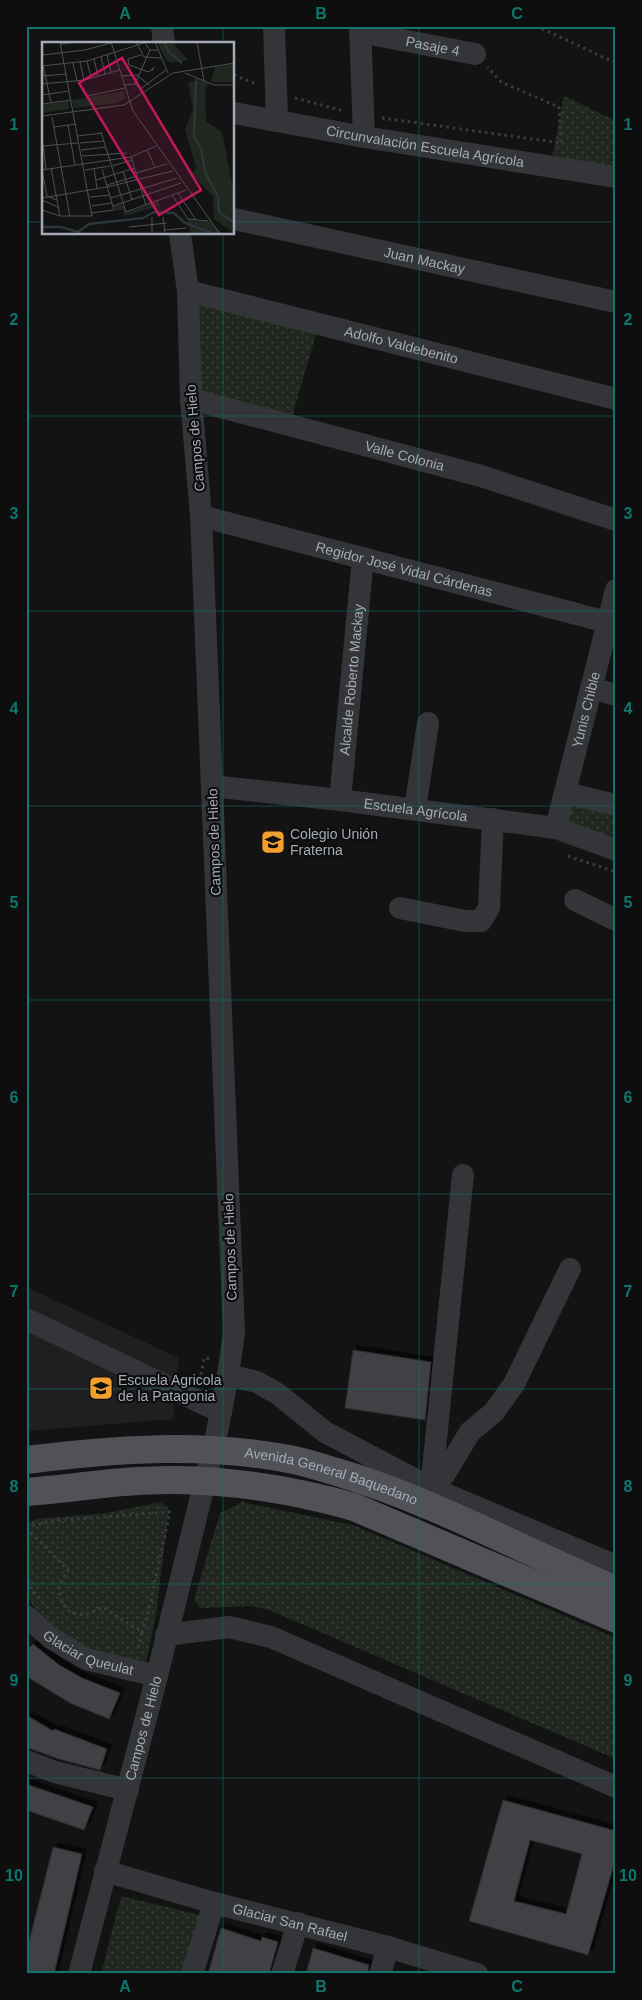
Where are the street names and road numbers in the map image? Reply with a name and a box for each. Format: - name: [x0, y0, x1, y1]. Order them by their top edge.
- street label: Pasaje 4: [404, 33, 461, 59]
- street label: Circunvalación Escuela Agrícola: [325, 122, 525, 170]
- street label: Juan Mackay: [383, 244, 467, 277]
- street label: Adolfo Valdebenito: [343, 323, 460, 367]
- street label: Campos de Hielo: [182, 384, 208, 492]
- street label: Valle Colonia: [363, 438, 446, 474]
- street label: Regidor José Vidal Cárdenas: [314, 538, 494, 600]
- street label: Alcalde Roberto Mackay: [336, 603, 367, 756]
- street label: Yunis Chible: [569, 670, 603, 749]
- street label: Campos de Hielo: [204, 788, 224, 896]
- street label: Escuela Agrícola: [363, 795, 469, 824]
- street label: Campos de Hielo: [220, 1193, 240, 1301]
- street label: Avenida General Baquedano: [244, 1444, 420, 1508]
- street label: Glaciar Queulat: [40, 1627, 135, 1678]
- street label: Campos de Hielo: [122, 1674, 165, 1782]
- street label: Glaciar San Rafael: [231, 1900, 349, 1944]

